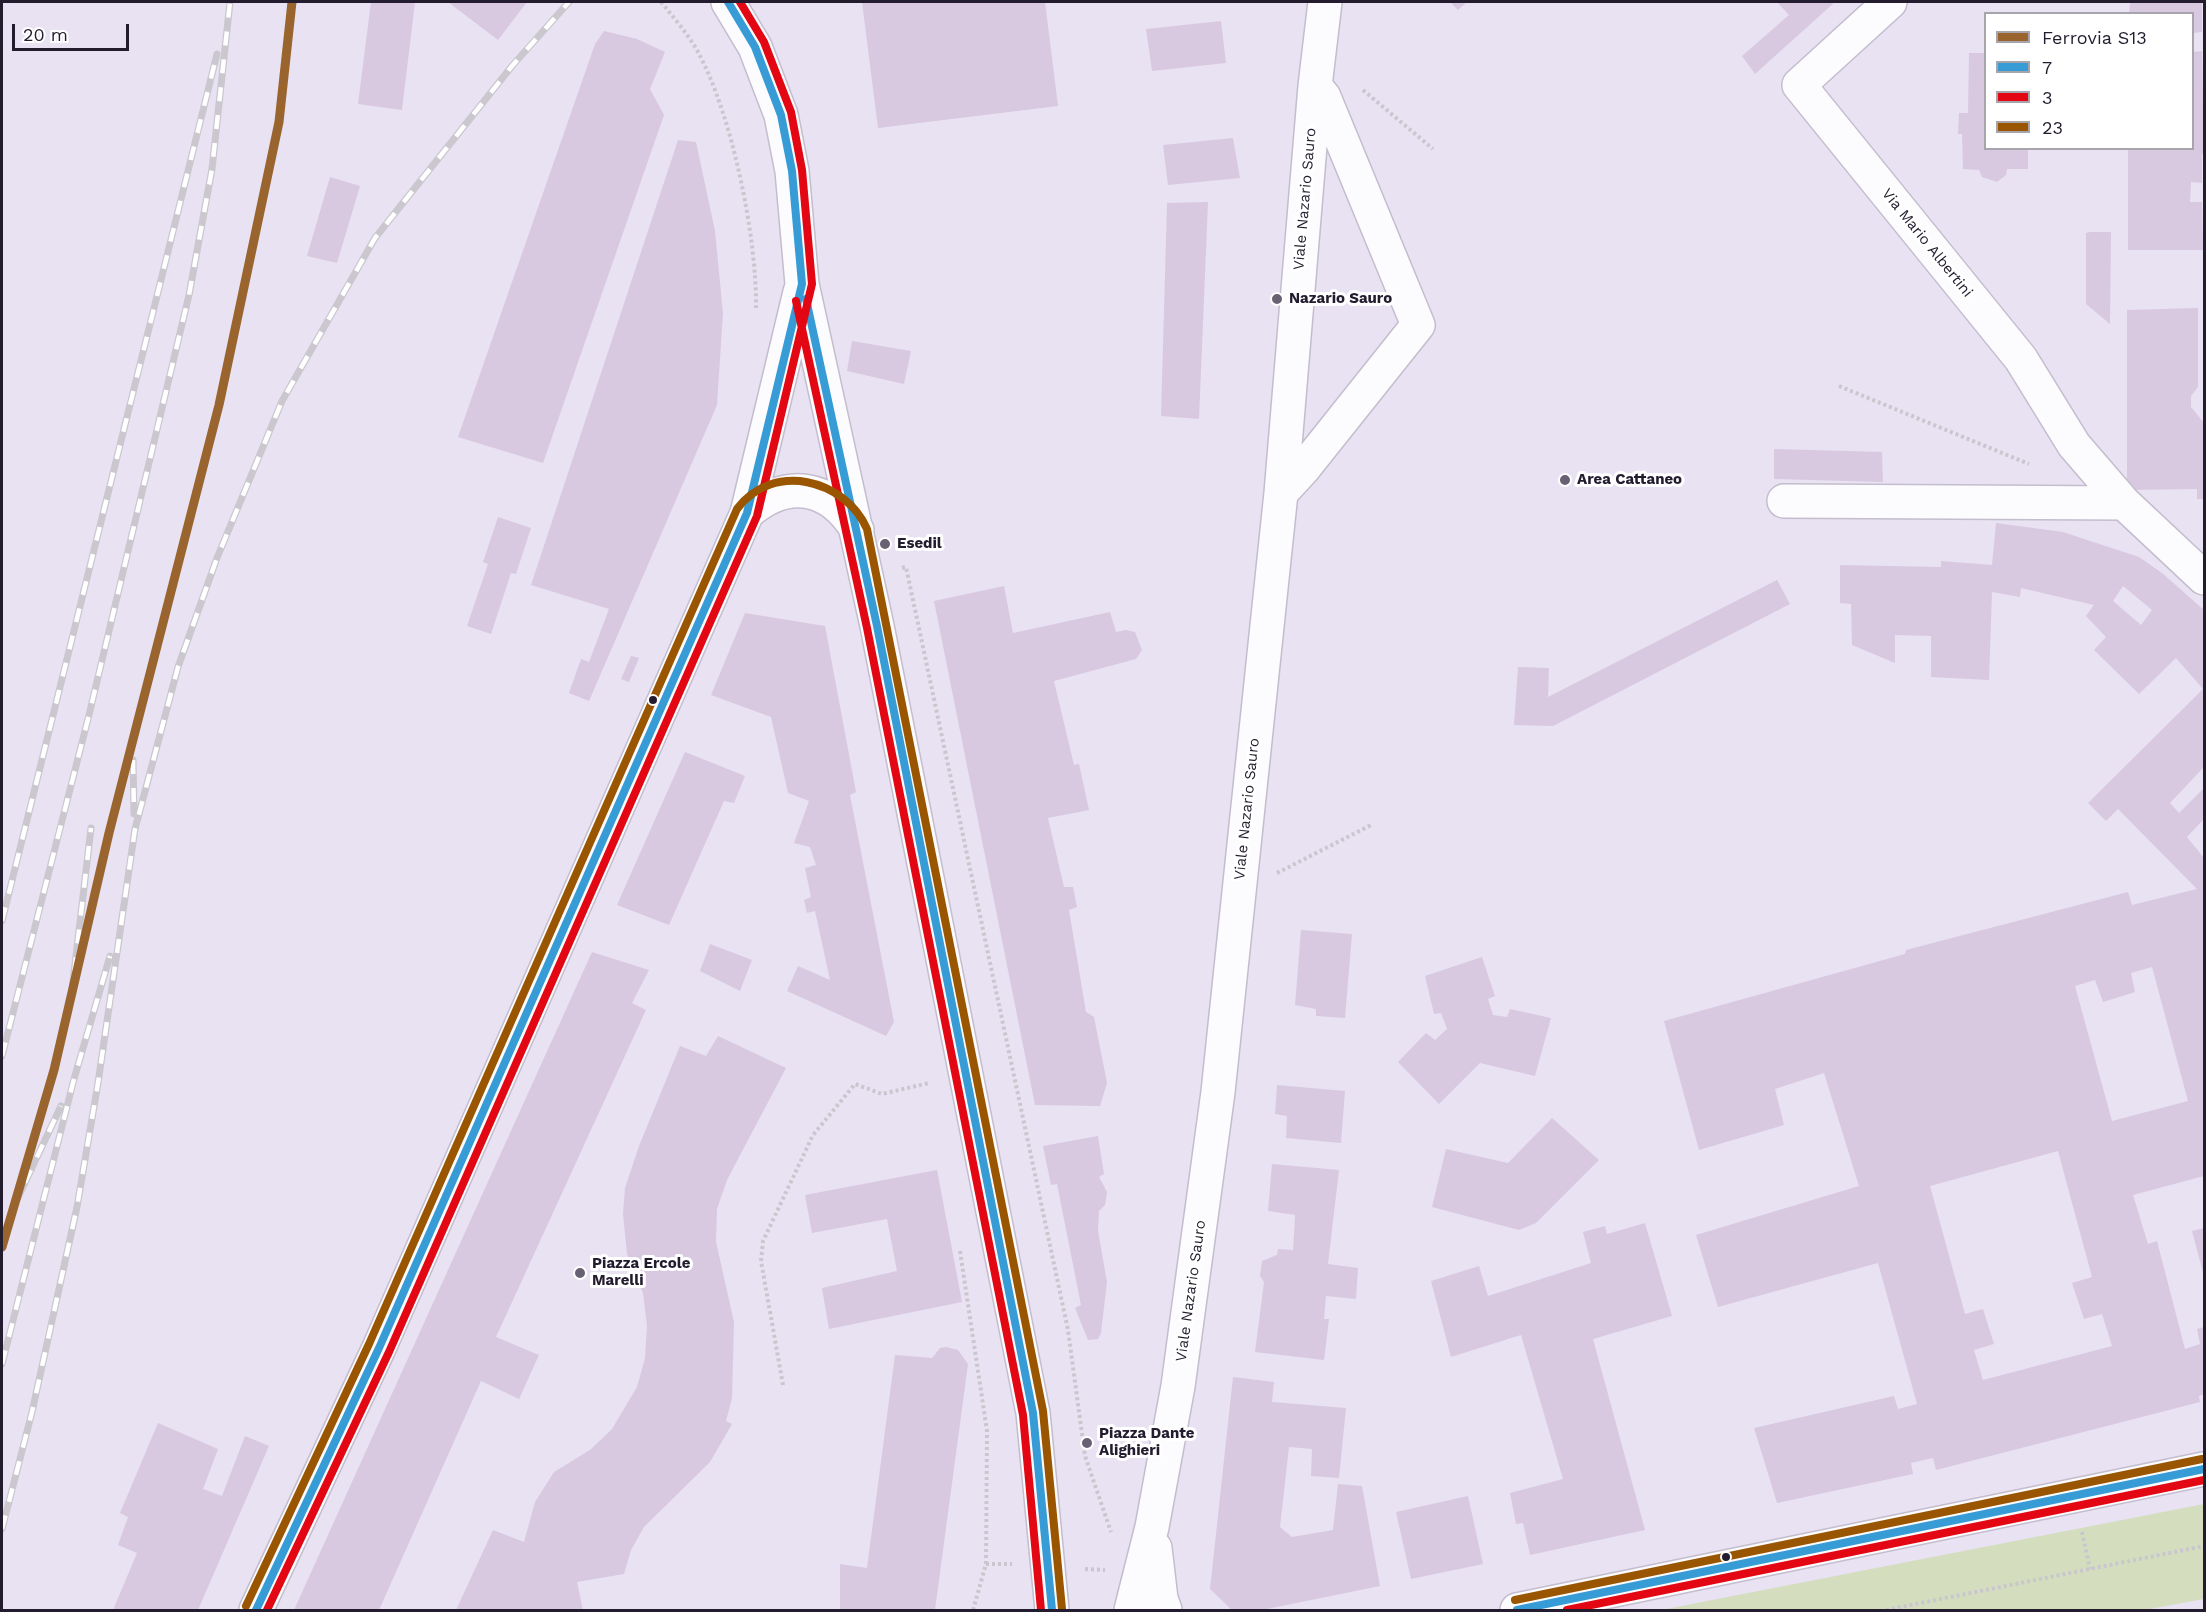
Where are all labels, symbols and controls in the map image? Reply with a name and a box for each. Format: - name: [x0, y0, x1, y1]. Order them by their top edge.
- scale bar: [15, 12, 132, 50]
- legend: [1984, 12, 2194, 150]
- text: 20 m: [23, 24, 68, 45]
- text: Ferrovia S13: [2042, 27, 2147, 48]
- text: 7: [2042, 57, 2052, 78]
- text: 3: [2042, 87, 2053, 108]
- text: 23: [2042, 117, 2063, 138]
- street label: Viale Nazario Sauro: [1290, 127, 1320, 271]
- street label: Via Mario Albertini: [1878, 185, 1976, 301]
- place label: Nazario Sauro: [1289, 290, 1392, 308]
- marker: Nazario Sauro: [1270, 292, 1284, 306]
- place label: Area Cattaneo: [1577, 471, 1682, 489]
- marker: Area Cattaneo: [1558, 473, 1572, 487]
- place label: Esedil: [897, 535, 942, 553]
- marker: Esedil: [878, 537, 892, 551]
- unlabelled marker: [647, 694, 659, 706]
- street label: Viale Nazario Sauro: [1231, 737, 1263, 881]
- street label: Viale Nazario Sauro: [1172, 1219, 1210, 1363]
- place label: Piazza Ercole Marelli: [592, 1255, 690, 1290]
- marker: Piazza Ercole Marelli: [573, 1266, 587, 1280]
- place label: Piazza Dante Alighieri: [1099, 1425, 1194, 1460]
- marker: Piazza Dante Alighieri: [1080, 1436, 1094, 1450]
- unlabelled marker: [1720, 1551, 1732, 1563]

